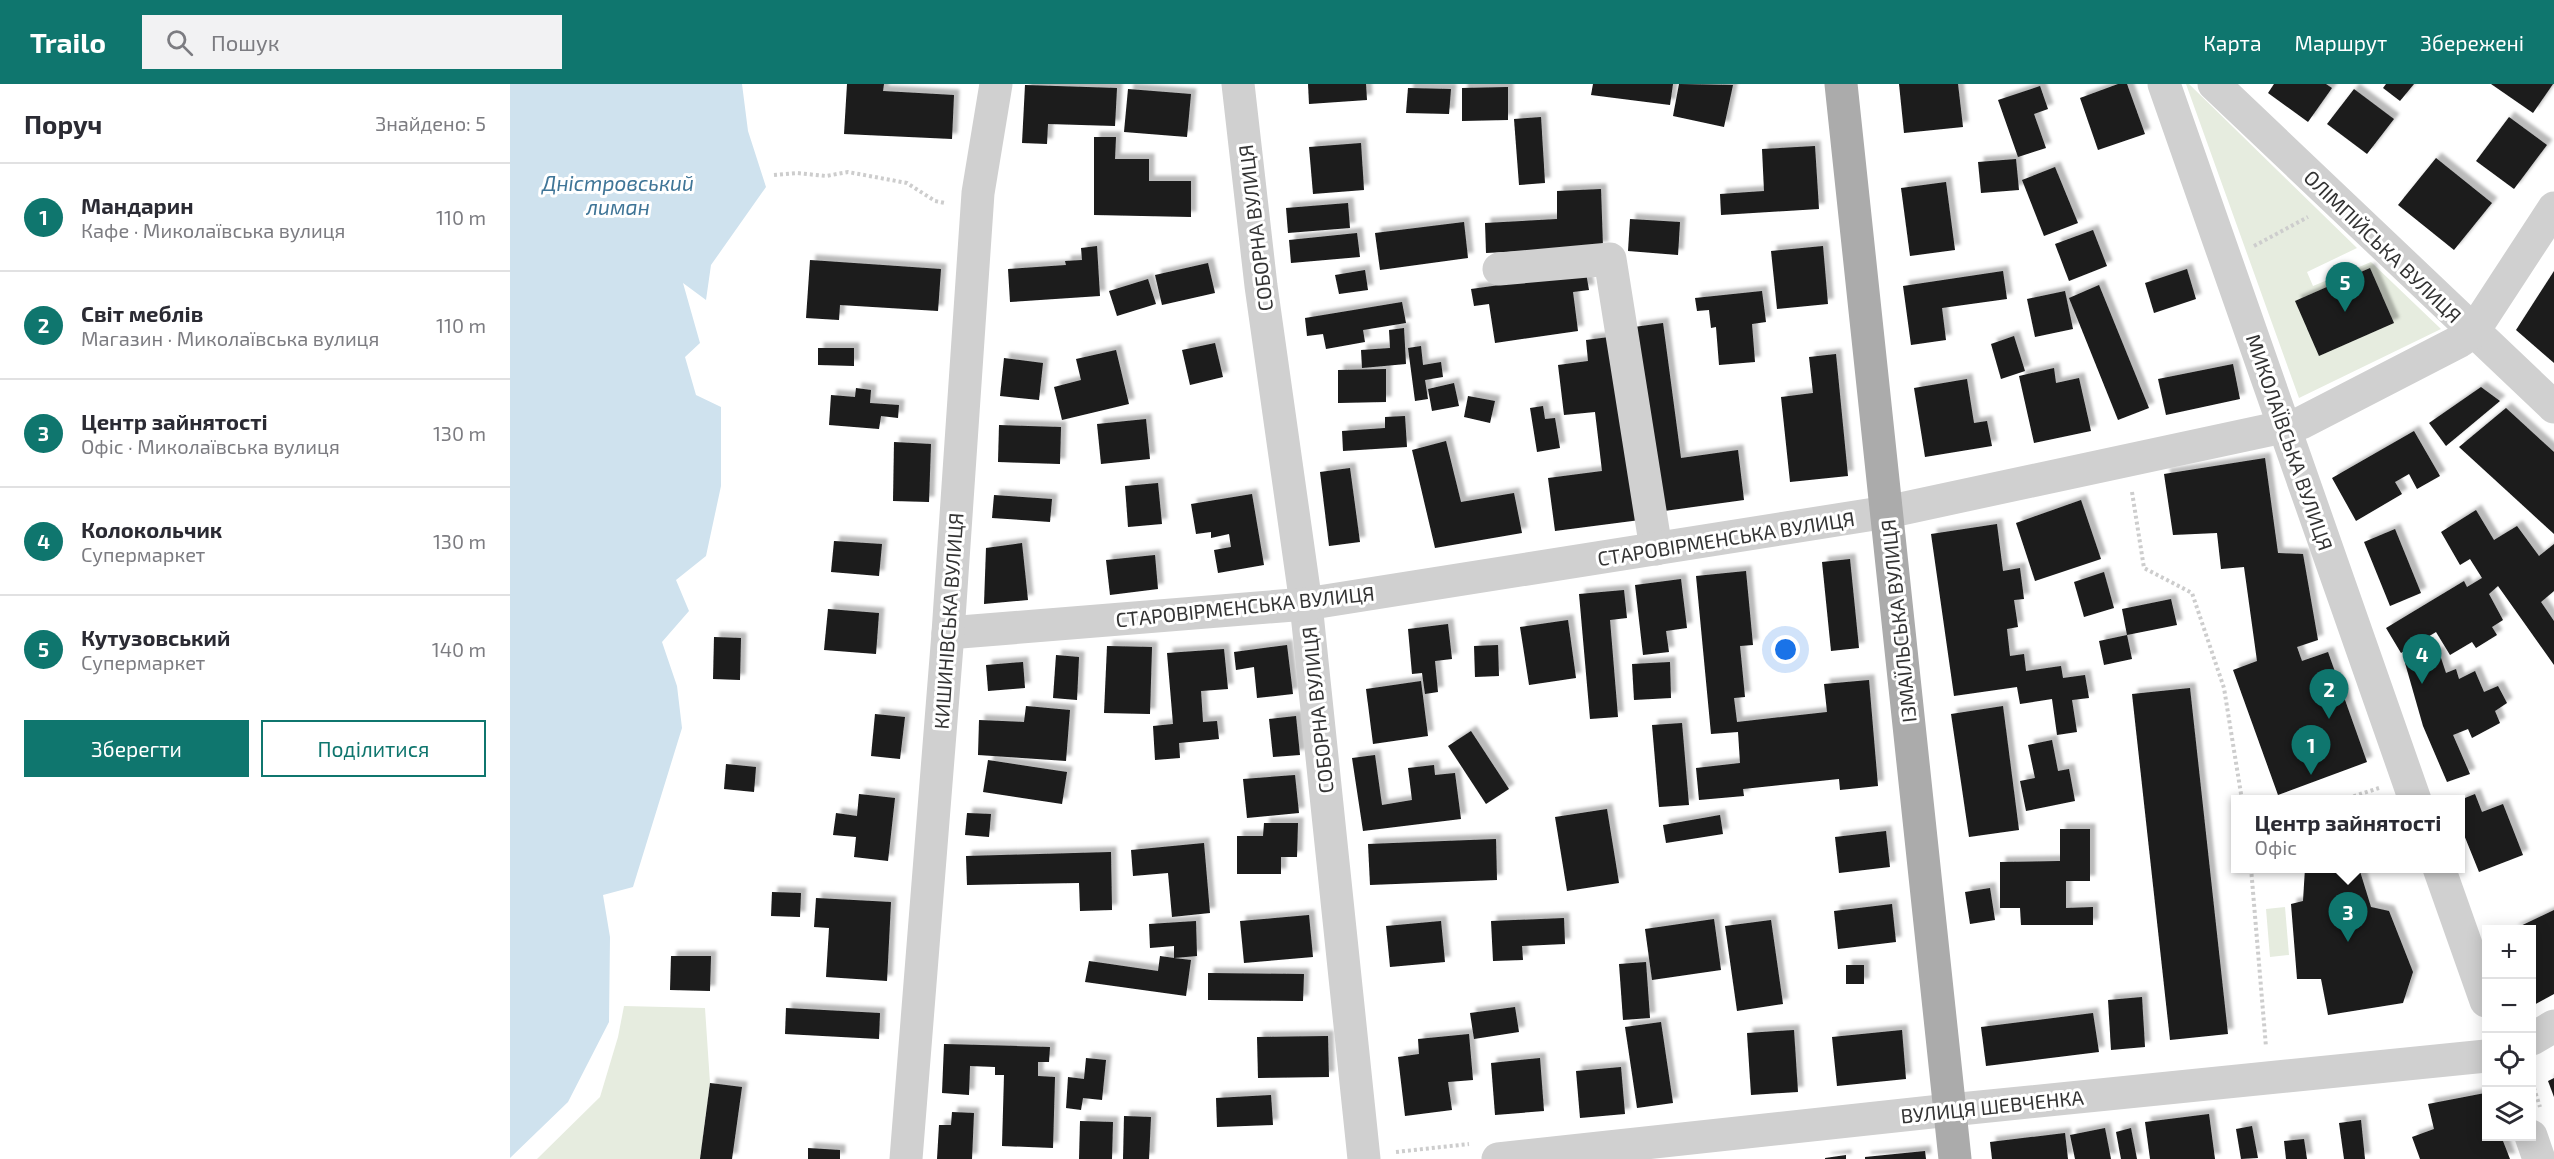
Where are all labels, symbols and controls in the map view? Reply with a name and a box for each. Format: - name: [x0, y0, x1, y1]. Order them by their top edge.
- search box: [142, 15, 562, 69]
- text: Trailo: [30, 25, 106, 59]
- icon: search: [163, 26, 196, 59]
- text: Пошук: [211, 29, 280, 55]
- text: Карта: [2203, 30, 2262, 55]
- text: Маршрут: [2295, 30, 2387, 55]
- text: Збережені: [2420, 30, 2524, 55]
- text: Поруч: [24, 108, 102, 139]
- text: Знайдено: 5: [375, 111, 486, 135]
- street label: СОБОРНА ВУЛИЦЯ: [1233, 143, 1277, 313]
- street label: ОЛІМПІЙСЬКА ВУЛИЦЯ: [2299, 165, 2467, 327]
- water label: Дністровський лиман: [541, 170, 694, 219]
- text: Мандарин: [81, 192, 194, 218]
- text: 1: [39, 205, 48, 229]
- text: 110 m: [436, 205, 486, 229]
- text: Кафе · Миколаївська вулиця: [81, 218, 345, 242]
- pin: 5: [2326, 262, 2364, 312]
- text: Світ меблів: [81, 300, 203, 326]
- text: 2: [38, 313, 49, 337]
- text: 110 m: [436, 313, 486, 337]
- text: Магазин · Миколаївська вулиця: [81, 326, 379, 350]
- street label: МИКОЛАЇВСЬКА ВУЛИЦЯ: [2242, 331, 2338, 553]
- text: Центр зайнятості: [81, 408, 268, 434]
- text: 3: [38, 421, 49, 445]
- text: 130 m: [433, 421, 486, 445]
- text: Офіс · Миколаївська вулиця: [81, 434, 340, 458]
- street label: СТАРОВІРМЕНСЬКА ВУЛИЦЯ: [1596, 506, 1856, 570]
- street label: КИШИНІВСЬКА ВУЛИЦЯ: [928, 512, 968, 730]
- text: Колокольчик: [81, 516, 222, 542]
- street label: ІЗМАЇЛЬСЬКА ВУЛИЦЯ: [1875, 518, 1921, 724]
- text: 4: [37, 529, 50, 553]
- text: 130 m: [433, 529, 486, 553]
- text: Супермаркет: [81, 542, 205, 566]
- street label: СТАРОВІРМЕНСЬКА ВУЛИЦЯ: [1114, 580, 1376, 632]
- text: Кутузовський: [81, 624, 230, 650]
- street label: СОБОРНА ВУЛИЦЯ: [1296, 625, 1338, 795]
- pin: 4: [2402, 634, 2442, 684]
- your location: [1771, 635, 1800, 664]
- text: 5: [38, 637, 49, 661]
- text: 140 m: [432, 637, 486, 661]
- text: Супермаркет: [81, 650, 205, 674]
- pin: 2: [2310, 670, 2348, 719]
- button: Зберегти: [24, 720, 249, 777]
- button: Поділитися: [261, 720, 486, 777]
- pin: 1: [2292, 726, 2330, 775]
- popup: [2231, 795, 2465, 873]
- text: Центр зайнятості: [2255, 809, 2441, 835]
- text: Офіс: [2255, 835, 2297, 859]
- pin: 3: [2328, 892, 2368, 942]
- map controls: [2482, 925, 2536, 1141]
- button: +: [2482, 925, 2536, 979]
- button: −: [2482, 979, 2536, 1033]
- button: locate: [2482, 1033, 2536, 1087]
- street label: ВУЛИЦЯ ШЕВЧЕНКА: [1899, 1084, 2085, 1128]
- button: layers: [2482, 1087, 2536, 1141]

